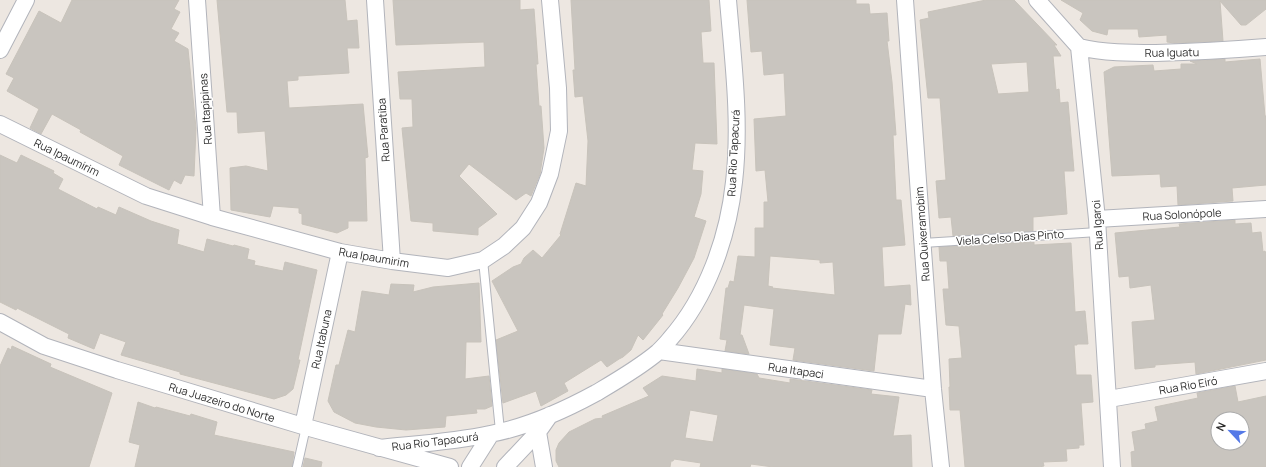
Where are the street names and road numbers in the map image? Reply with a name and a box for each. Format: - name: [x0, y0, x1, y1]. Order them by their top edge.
- street label: Rua Iguatu: [1145, 44, 1199, 60]
- street label: Rua Itapipinas: [195, 73, 215, 145]
- street label: Rua Paratiba: [373, 98, 393, 162]
- street label: Rua Rio Tapacurá: [723, 109, 743, 197]
- street label: Rua Ipaumirim: [32, 135, 102, 179]
- street label: Rua Quixeramobim: [911, 186, 933, 282]
- street label: Rua Igaroi: [1088, 200, 1106, 250]
- street label: Rua Solonópole: [1142, 204, 1222, 224]
- street label: Viela Celso Dias Pinto: [956, 226, 1065, 248]
- street label: Rua Ipaumirim: [338, 243, 410, 271]
- street label: Rua Itabuna: [307, 308, 335, 370]
- street label: Rua Itapaci: [767, 359, 825, 381]
- street label: Rua Rio Eiró: [1158, 372, 1219, 398]
- street label: Rua Juazeiro do Norte: [167, 379, 277, 425]
- street label: Rua Rio Tapacurá: [391, 428, 479, 454]

